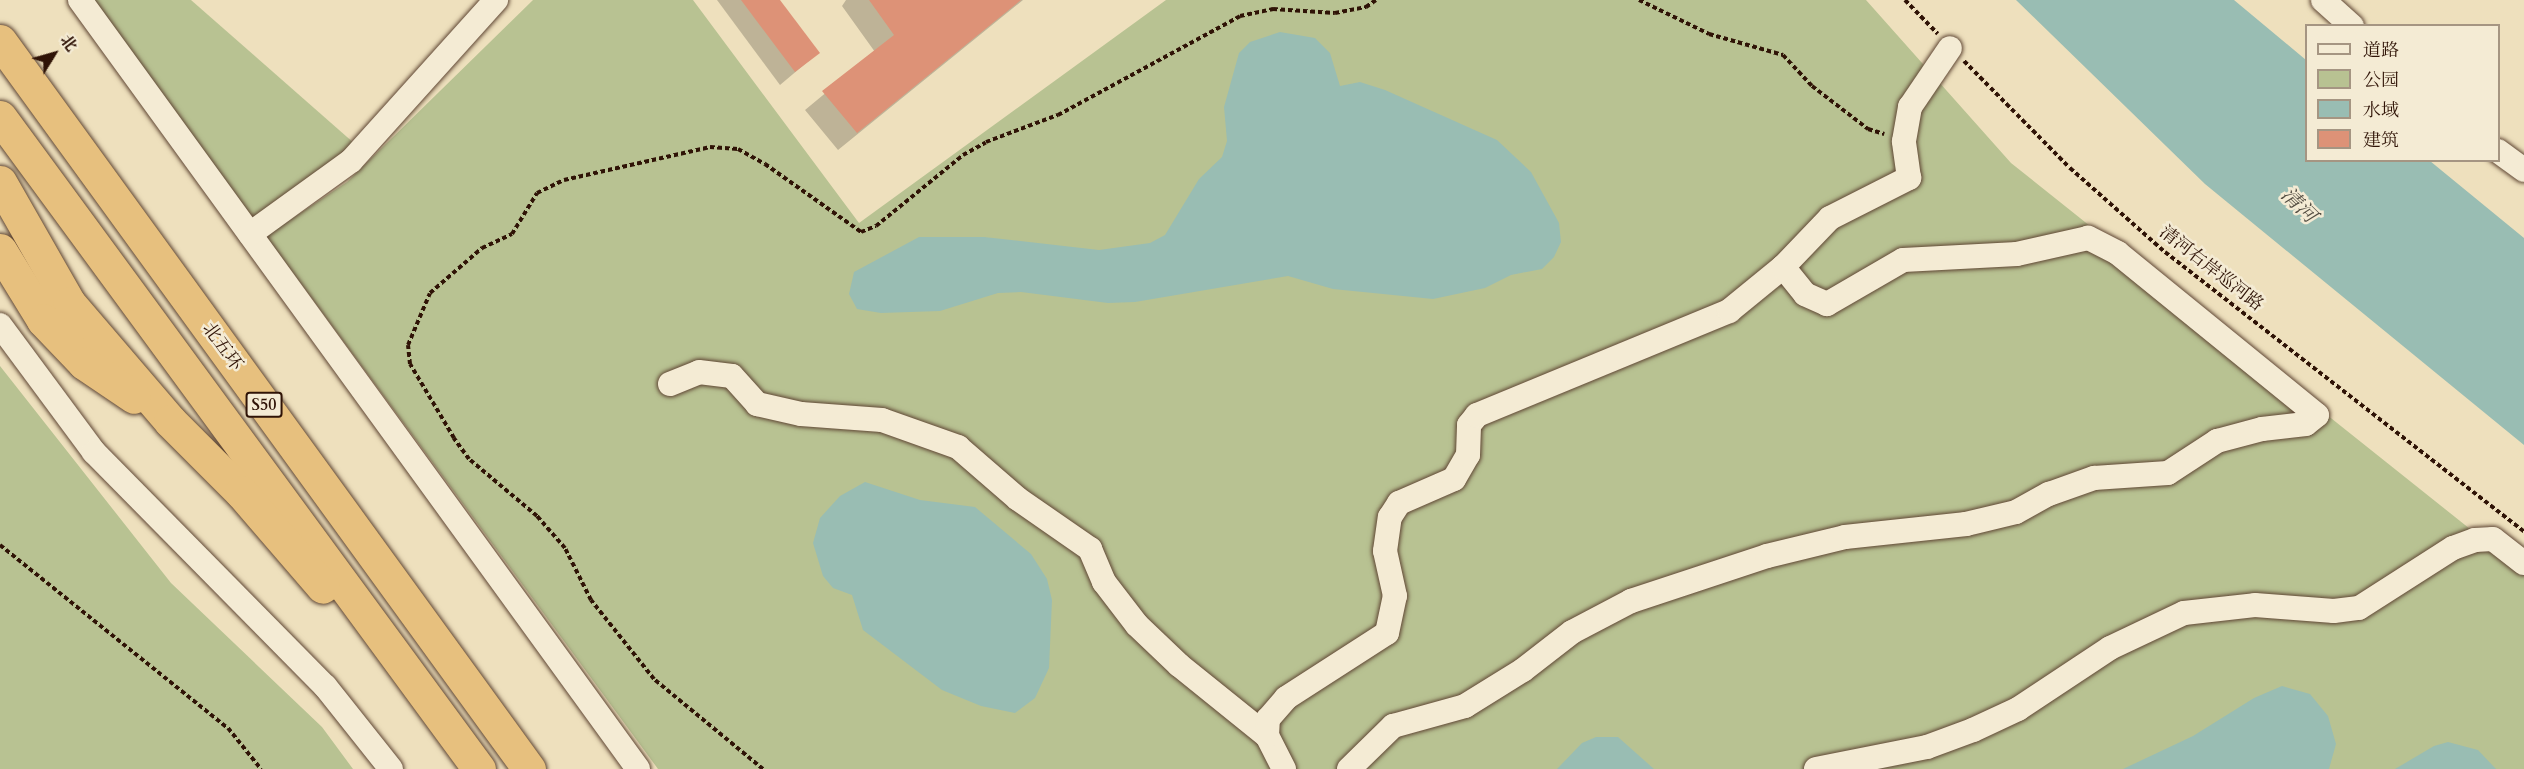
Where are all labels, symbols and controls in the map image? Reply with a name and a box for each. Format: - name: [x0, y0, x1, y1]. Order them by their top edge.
- north arrow: [24, 24, 84, 84]
- legend: [2305, 24, 2500, 162]
- text: 北: [55, 30, 82, 56]
- text: 道路: [2363, 38, 2399, 63]
- text: 公园: [2363, 68, 2399, 93]
- text: 水域: [2363, 98, 2399, 123]
- text: 建筑: [2363, 128, 2399, 153]
- water label: 清河: [2276, 182, 2322, 228]
- street label: 清河右岸巡河路: [2155, 222, 2267, 316]
- street label: 北五环: [197, 319, 247, 375]
- road number: S50: [244, 392, 284, 418]

